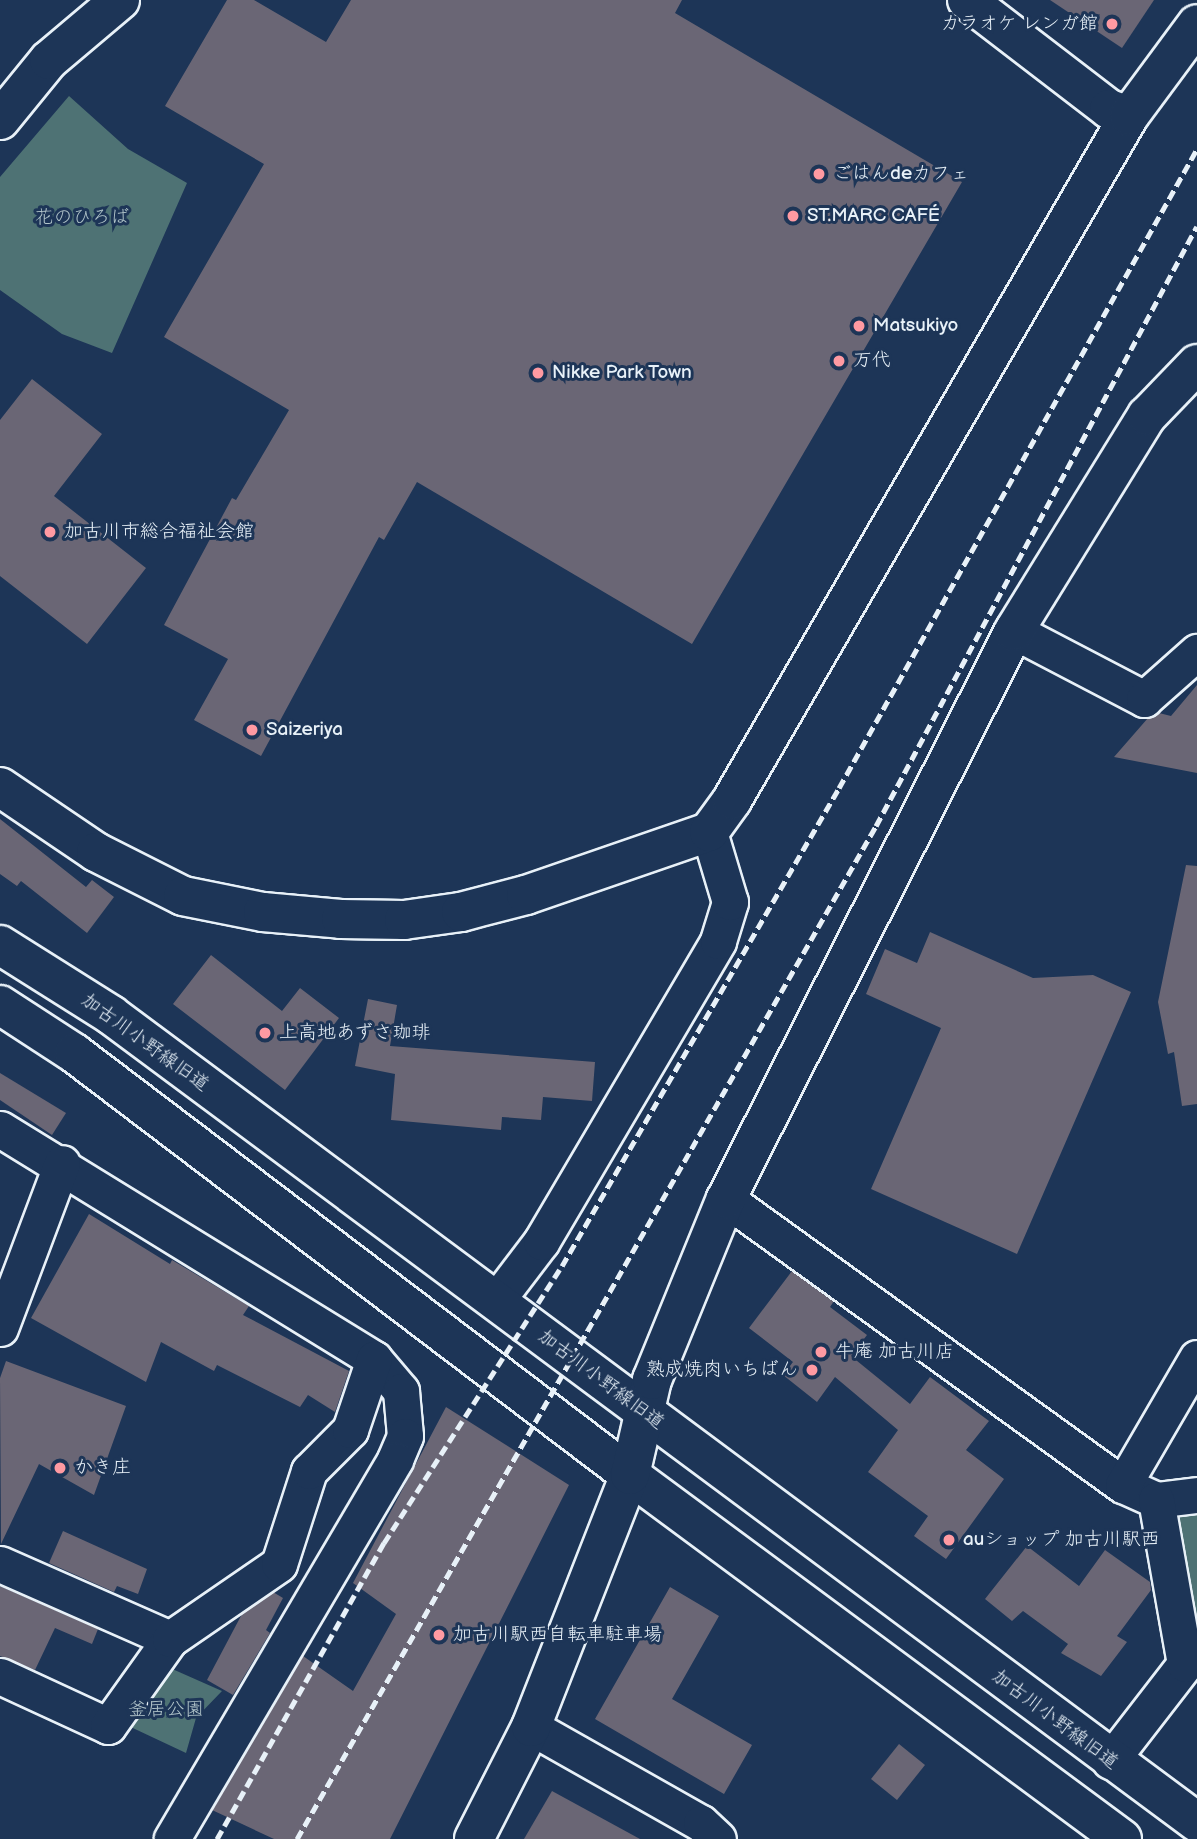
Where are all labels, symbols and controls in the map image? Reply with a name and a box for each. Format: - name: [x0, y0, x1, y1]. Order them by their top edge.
- place label: カラオケ レンガ館: [941, 13, 1098, 35]
- marker: カラオケ レンガ館: [1104, 16, 1120, 32]
- place label: ごはんdeカフェ: [833, 163, 969, 185]
- marker: ごはんdeカフェ: [811, 166, 827, 182]
- place label: ST.MARC CAFÉ: [807, 205, 940, 227]
- park label: 花のひろば: [35, 207, 129, 229]
- marker: ST.MARC CAFÉ: [785, 208, 801, 224]
- place label: Matsukiyo: [873, 315, 958, 337]
- marker: Matsukiyo: [851, 318, 867, 334]
- place label: 万代: [853, 350, 891, 372]
- marker: 万代: [831, 353, 847, 369]
- place label: Nikke Park Town: [552, 362, 692, 384]
- marker: Nikke Park Town: [530, 365, 546, 381]
- place label: 加古川市総合福祉会館: [64, 521, 254, 543]
- marker: 加古川市総合福祉会館: [42, 524, 58, 540]
- place label: Saizeriya: [266, 719, 343, 741]
- marker: Saizeriya: [244, 722, 260, 738]
- street label: 加古川小野線旧道: [77, 989, 213, 1097]
- place label: 上高地あずさ珈琲: [279, 1022, 431, 1044]
- marker: 上高地あずさ珈琲: [257, 1025, 273, 1041]
- street label: 加古川小野線旧道: [533, 1325, 669, 1435]
- place label: 牛庵 加古川店: [835, 1341, 954, 1363]
- marker: 牛庵 加古川店: [813, 1344, 829, 1360]
- place label: 熟成焼肉いちばん: [646, 1359, 798, 1381]
- marker: 熟成焼肉いちばん: [804, 1362, 820, 1378]
- place label: かき庄: [74, 1457, 131, 1479]
- marker: かき庄: [52, 1460, 68, 1476]
- place label: auショップ 加古川駅西: [963, 1529, 1160, 1551]
- marker: auショップ 加古川駅西: [941, 1532, 957, 1548]
- place label: 加古川駅西自転車駐車場: [453, 1624, 662, 1646]
- marker: 加古川駅西自転車駐車場: [431, 1627, 447, 1643]
- street label: 加古川小野線旧道: [987, 1665, 1123, 1775]
- park label: 釜居公園: [128, 1699, 204, 1721]

